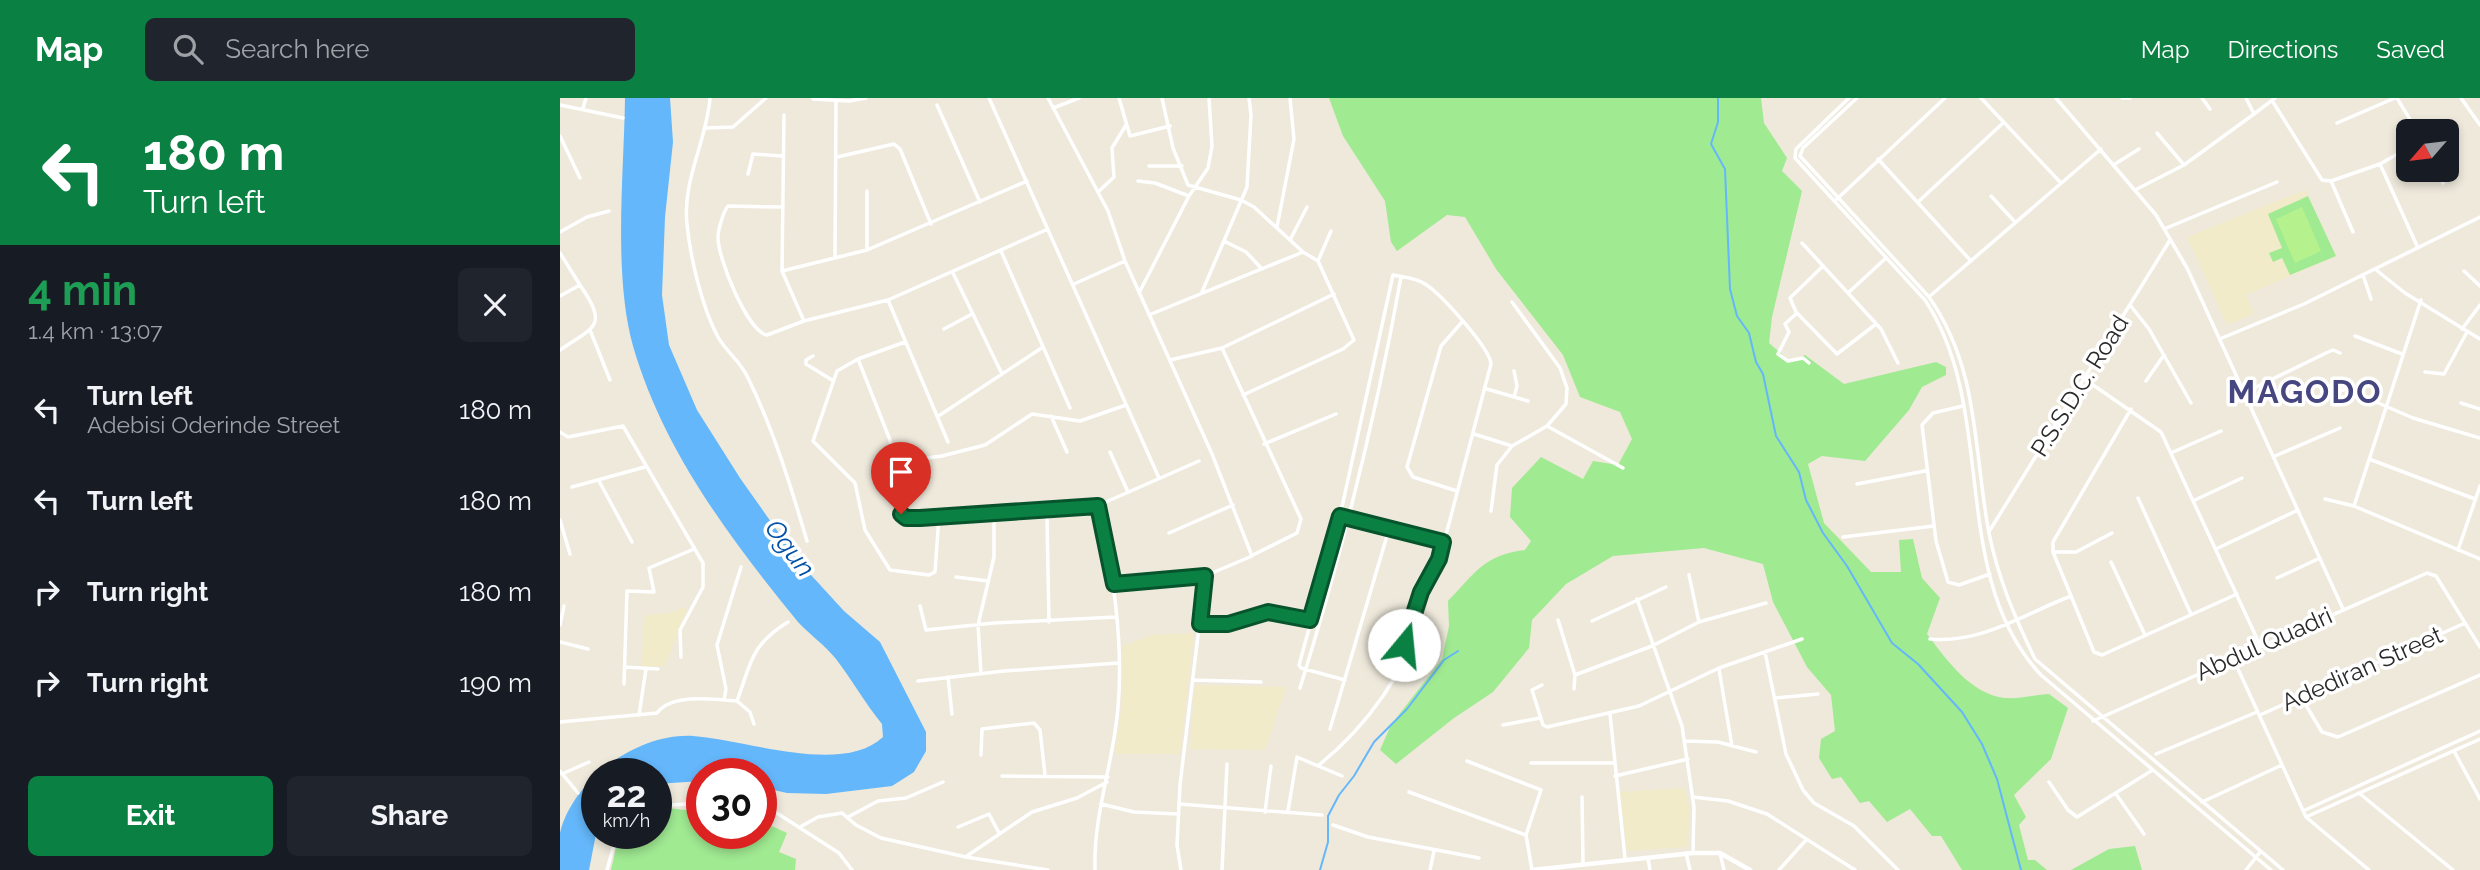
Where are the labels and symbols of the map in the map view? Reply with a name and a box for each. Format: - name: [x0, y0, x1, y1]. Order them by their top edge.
- north arrow: [2396, 119, 2459, 182]
- street label: P.S.S.D.C. Road: [2025, 310, 2135, 462]
- district label: MAGODO: [2228, 373, 2382, 410]
- pin: [871, 442, 931, 514]
- water label: Ogun: [759, 514, 821, 582]
- street label: Abdul Quadri: [2191, 601, 2336, 686]
- position arrow: [1367, 608, 1441, 682]
- street label: Adediran Street: [2277, 620, 2447, 717]
- speed limit sign: 30: [686, 758, 777, 849]

